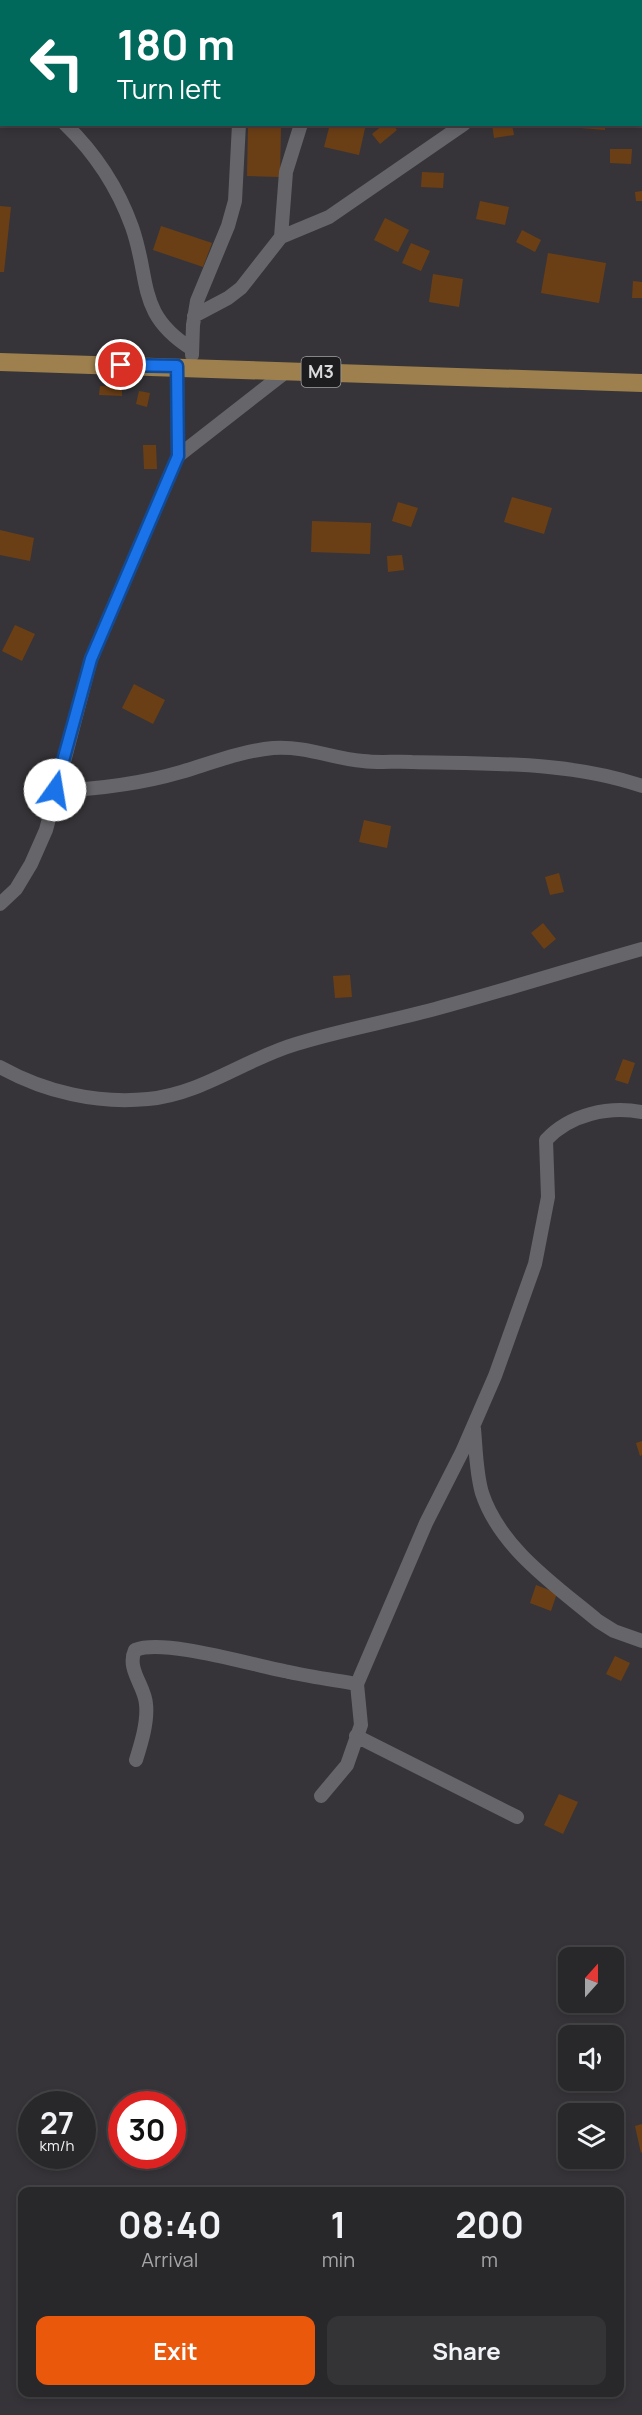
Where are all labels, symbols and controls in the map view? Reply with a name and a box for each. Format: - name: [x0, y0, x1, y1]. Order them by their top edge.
- text: 180 m: [117, 15, 235, 73]
- icon: left: [18, 24, 96, 102]
- text: Turn left: [117, 70, 221, 107]
- pin: [95, 339, 146, 390]
- icon: arrive: [104, 348, 137, 381]
- road number: M3: [302, 357, 340, 387]
- position arrow: [23, 758, 87, 822]
- north arrow: [558, 1947, 624, 2013]
- map controls: [558, 1947, 624, 2169]
- button: sound: [558, 2025, 624, 2091]
- speed limit sign: 30: [108, 2091, 186, 2169]
- text: 27: [40, 2102, 74, 2143]
- button: layers: [558, 2103, 624, 2169]
- text: km/h: [40, 2135, 74, 2156]
- text: 08:40: [118, 2200, 222, 2249]
- text: 1: [331, 2200, 346, 2249]
- text: 200: [455, 2200, 524, 2249]
- text: Arrival: [141, 2246, 198, 2273]
- text: min: [322, 2246, 355, 2273]
- text: m: [481, 2246, 498, 2273]
- button: Exit: [36, 2316, 315, 2385]
- button: Share: [327, 2316, 606, 2385]

